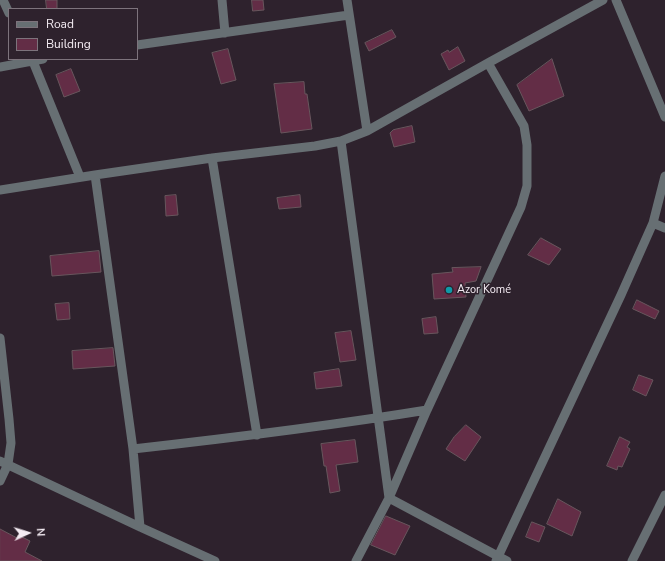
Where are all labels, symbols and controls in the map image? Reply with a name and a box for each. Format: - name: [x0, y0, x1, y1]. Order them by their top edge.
- legend: [8, 8, 138, 60]
- text: Road: [46, 16, 74, 32]
- text: Building: [46, 36, 91, 52]
- place label: Azor Komé: [457, 283, 511, 297]
- marker: Azor Komé: [444, 285, 454, 295]
- north arrow: [8, 513, 48, 553]
- text: N: [33, 527, 48, 537]

